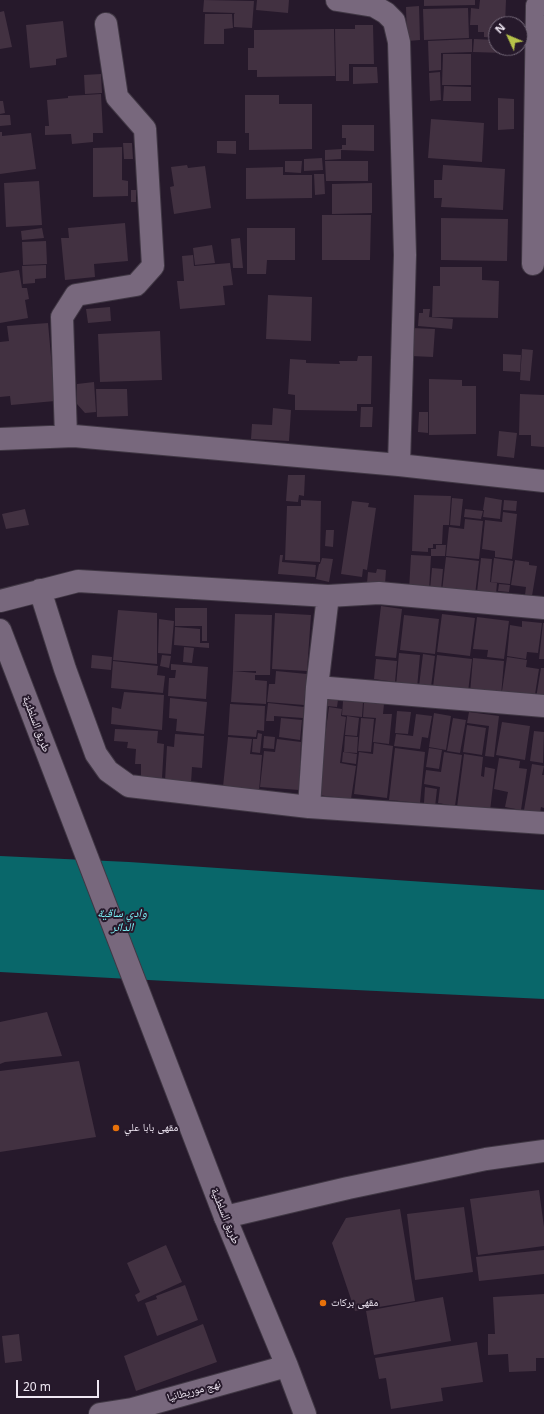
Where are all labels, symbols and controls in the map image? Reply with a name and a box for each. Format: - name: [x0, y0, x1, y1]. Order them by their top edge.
- north arrow: [488, 16, 528, 56]
- text: N: [491, 20, 508, 36]
- street label: طريق السلطنية: [19, 694, 53, 754]
- water label: وادي ساقية الدائر: [97, 907, 147, 935]
- place label: مقهى بابا علي: [124, 1121, 178, 1135]
- marker: مقهى بابا علي: [111, 1123, 121, 1133]
- street label: طريق السلطنية: [208, 1186, 242, 1246]
- place label: مقهى بركات: [331, 1296, 378, 1310]
- marker: مقهى بركات: [318, 1298, 328, 1308]
- scale bar: [18, 1372, 101, 1398]
- text: 20 m: [23, 1378, 51, 1395]
- street label: نهج موريطانيا: [166, 1378, 222, 1404]

